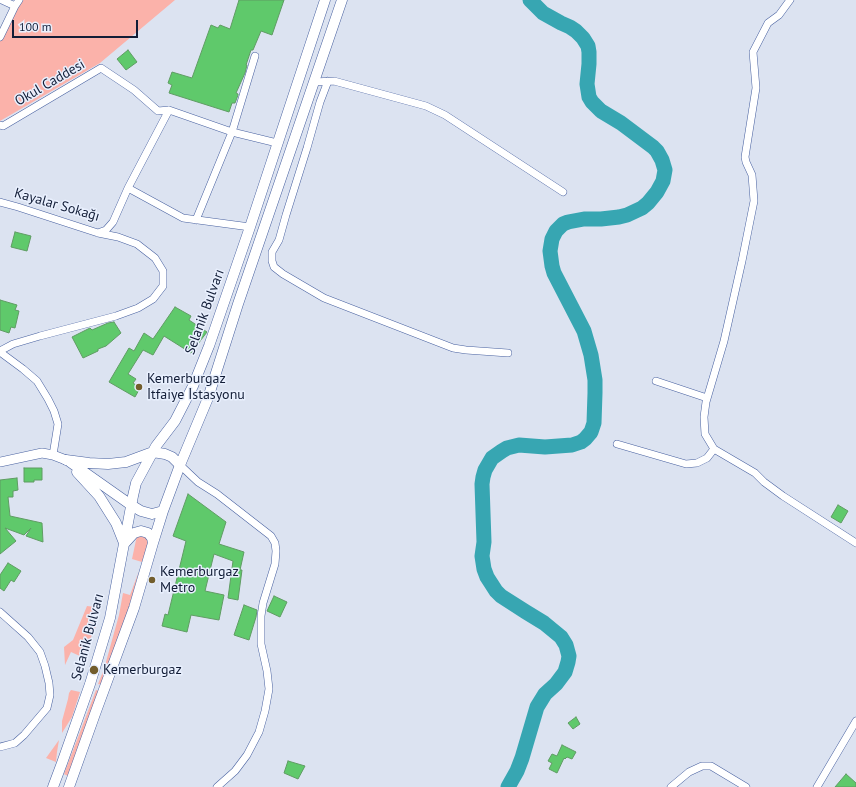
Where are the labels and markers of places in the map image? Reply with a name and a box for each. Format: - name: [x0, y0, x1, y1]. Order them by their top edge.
- place label: Kemerburgaz İtfaiye İstasyonu: [147, 371, 245, 404]
- marker: Kemerburgaz İtfaiye İstasyonu: [134, 382, 144, 392]
- place label: Kemerburgaz Metro: [160, 564, 239, 596]
- marker: Kemerburgaz Metro: [147, 575, 157, 585]
- place label: Kemerburgaz: [103, 662, 182, 678]
- marker: Kemerburgaz: [88, 664, 100, 676]

